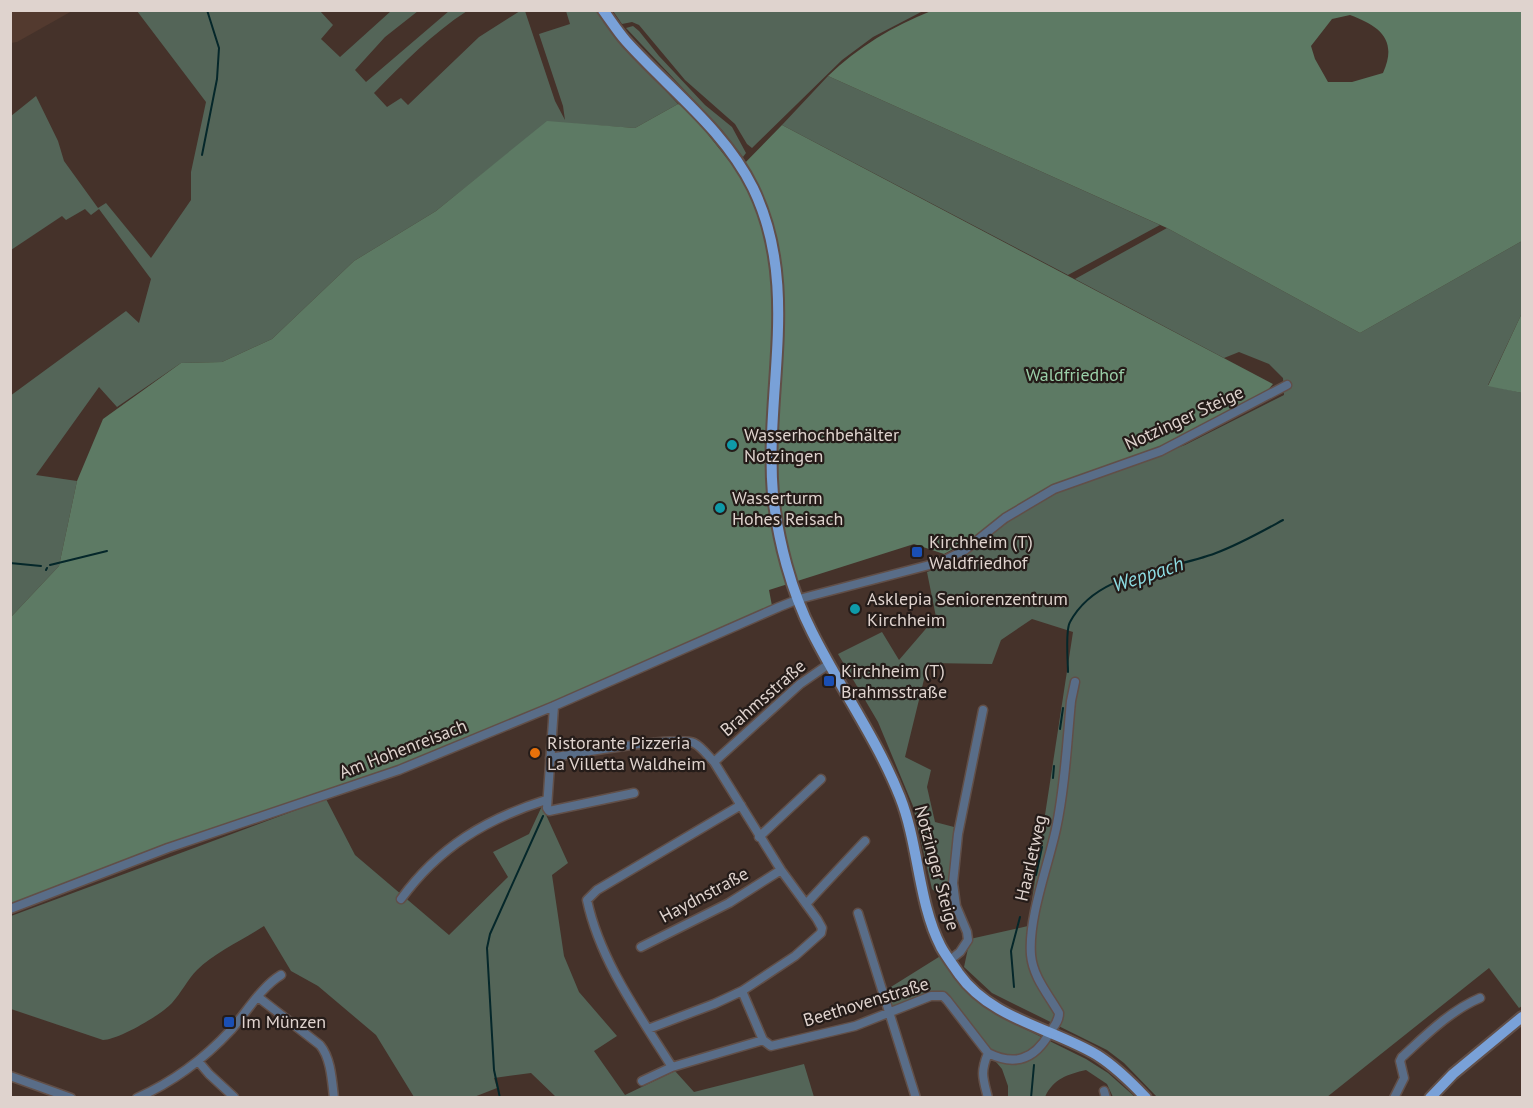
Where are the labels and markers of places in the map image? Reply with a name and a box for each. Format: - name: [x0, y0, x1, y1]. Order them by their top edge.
- place label: Wasserhochbehälter Notzingen: [744, 423, 899, 467]
- marker: Wasserhochbehälter Notzingen: [725, 438, 739, 452]
- place label: Wasserturm Hohes Reisach: [732, 486, 843, 530]
- marker: Wasserturm Hohes Reisach: [713, 501, 727, 515]
- place label: Kirchheim (T) Waldfriedhof: [929, 530, 1033, 574]
- marker: Kirchheim (T) Waldfriedhof: [910, 545, 924, 559]
- place label: Asklepia Seniorenzentrum Kirchheim: [867, 587, 1068, 631]
- marker: Asklepia Seniorenzentrum Kirchheim: [848, 602, 862, 616]
- place label: Kirchheim (T) Brahmsstraße: [841, 659, 947, 703]
- marker: Kirchheim (T) Brahmsstraße: [822, 674, 836, 688]
- place label: Ristorante Pizzeria La Villetta Waldheim: [547, 731, 706, 775]
- marker: Ristorante Pizzeria La Villetta Waldheim: [528, 746, 542, 760]
- place label: Im Münzen: [241, 1010, 326, 1033]
- marker: Im Münzen: [222, 1015, 236, 1029]

